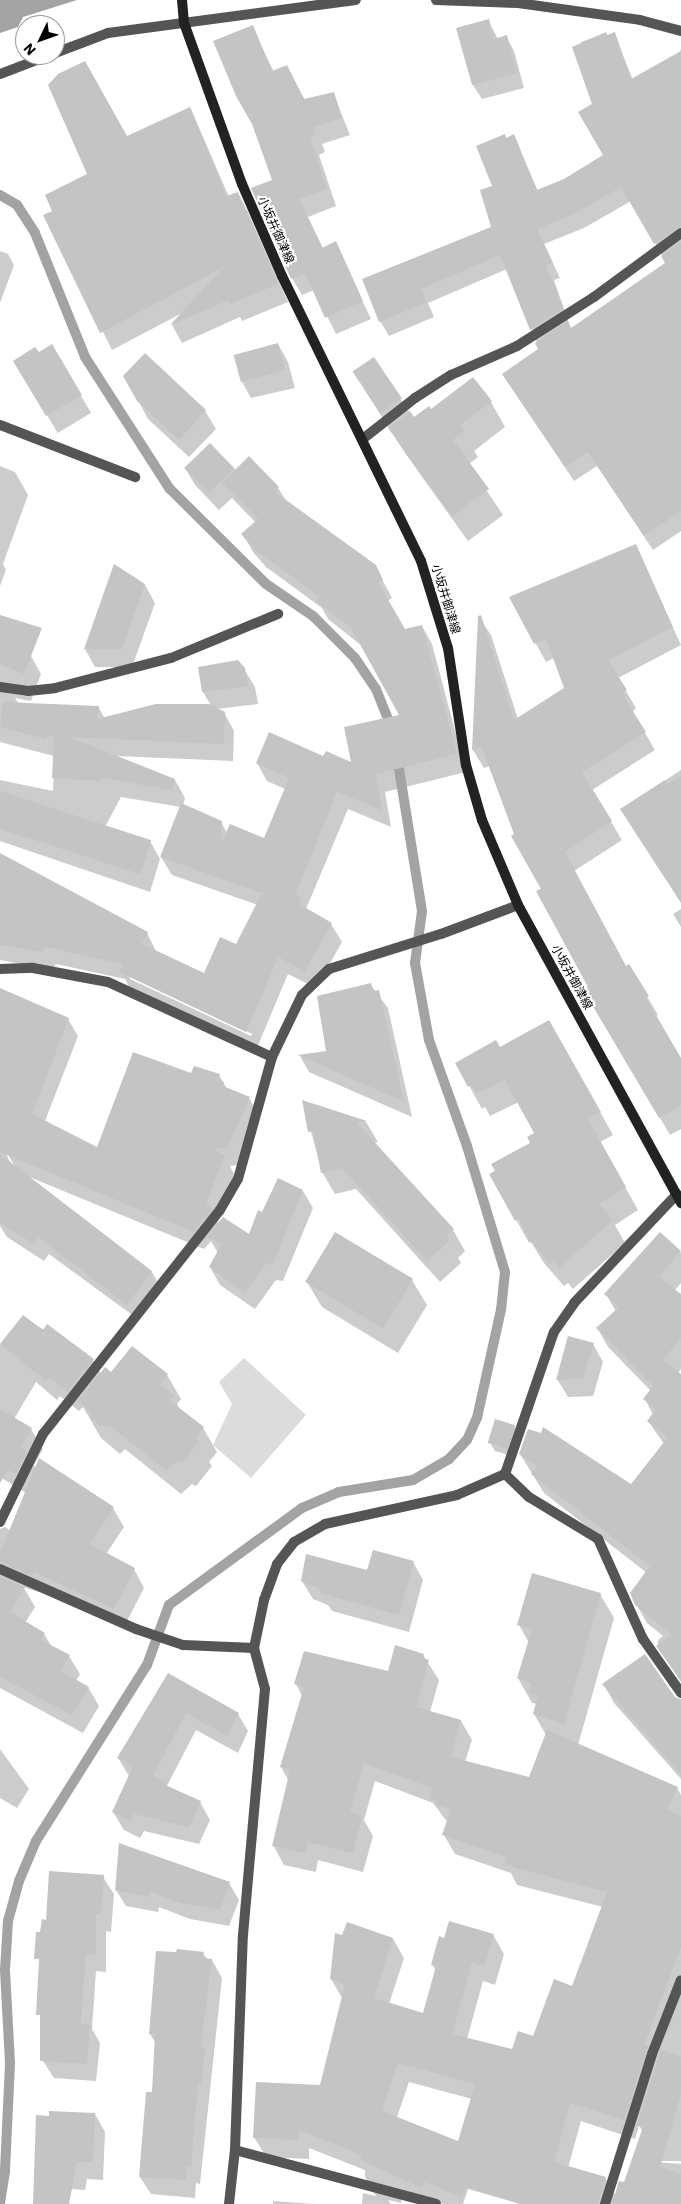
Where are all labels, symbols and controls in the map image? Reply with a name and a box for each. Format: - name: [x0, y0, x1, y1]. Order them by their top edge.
- north arrow: [15, 15, 65, 65]
- text: N: [20, 40, 40, 59]
- street label: 小坂井御津線: [255, 194, 297, 266]
- street label: 小坂井御津線: [429, 562, 463, 636]
- street label: 小坂井御津線: [548, 942, 596, 1012]

